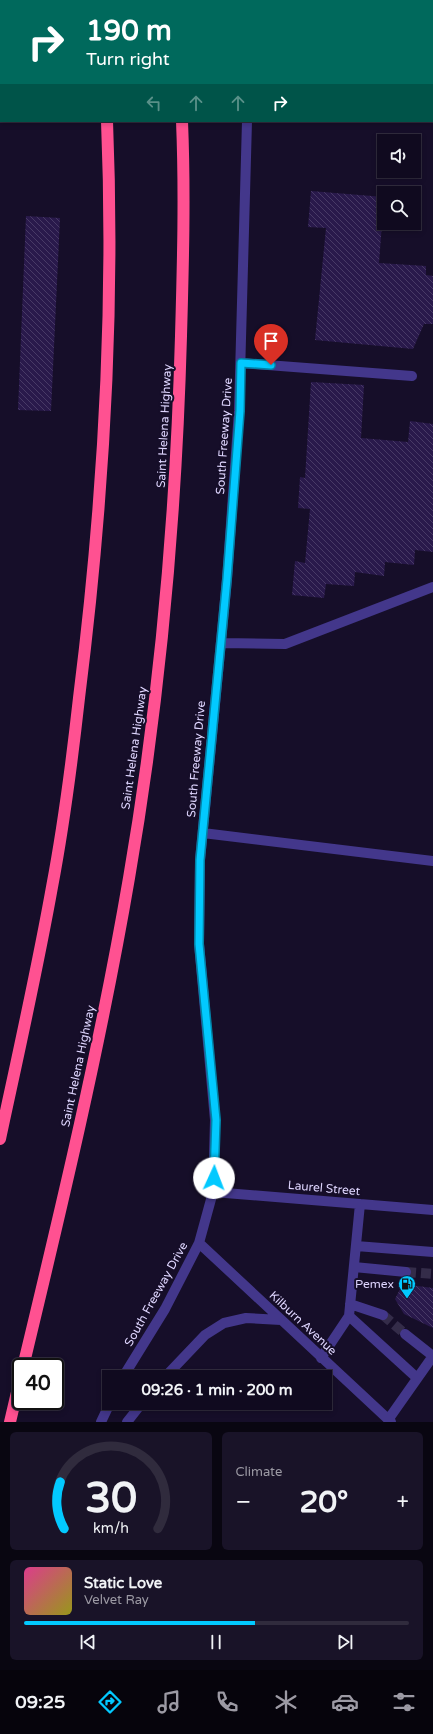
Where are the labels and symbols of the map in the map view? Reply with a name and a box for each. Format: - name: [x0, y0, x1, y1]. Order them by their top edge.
- pin: [254, 324, 288, 365]
- street label: Saint Helena Highway: [154, 363, 174, 488]
- street label: South Freeway Drive: [213, 377, 235, 495]
- street label: Saint Helena Highway: [118, 685, 150, 810]
- street label: South Freeway Drive: [184, 700, 208, 818]
- street label: Saint Helena Highway: [58, 1003, 98, 1128]
- position arrow: [193, 1157, 235, 1199]
- street label: Laurel Street: [287, 1178, 361, 1198]
- street label: South Freeway Drive: [121, 1239, 191, 1349]
- fuel station icon: Pemex: [397, 1274, 417, 1299]
- place label: Pemex: [355, 1277, 394, 1291]
- street label: Kilburn Avenue: [266, 1288, 340, 1358]
- speed limit sign: 40: [12, 1358, 64, 1410]

